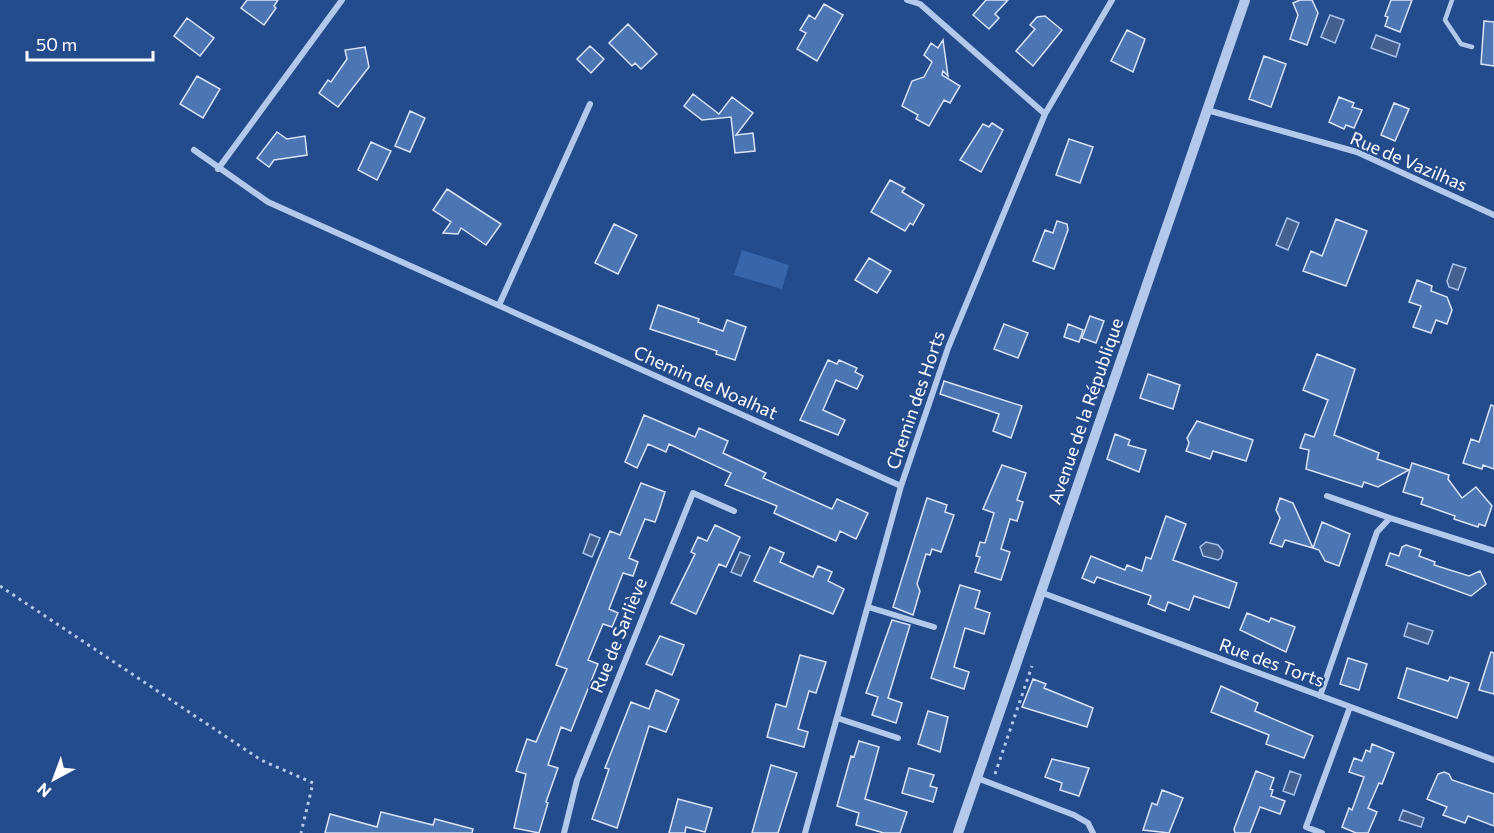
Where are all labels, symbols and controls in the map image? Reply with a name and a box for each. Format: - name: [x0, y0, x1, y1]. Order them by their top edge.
- scale bar: [27, 24, 153, 62]
- text: 50 m: [36, 33, 77, 55]
- street label: Rue de Vazilhas: [1347, 126, 1471, 196]
- street label: Avenue de la République: [1043, 315, 1127, 507]
- street label: Chemin des Horts: [881, 328, 949, 472]
- street label: Chemin de Noalhat: [631, 340, 781, 424]
- street label: Rue de Sarliève: [585, 574, 651, 696]
- street label: Rue des Torts: [1216, 633, 1328, 691]
- north arrow: [24, 749, 84, 809]
- text: N: [33, 780, 55, 802]

